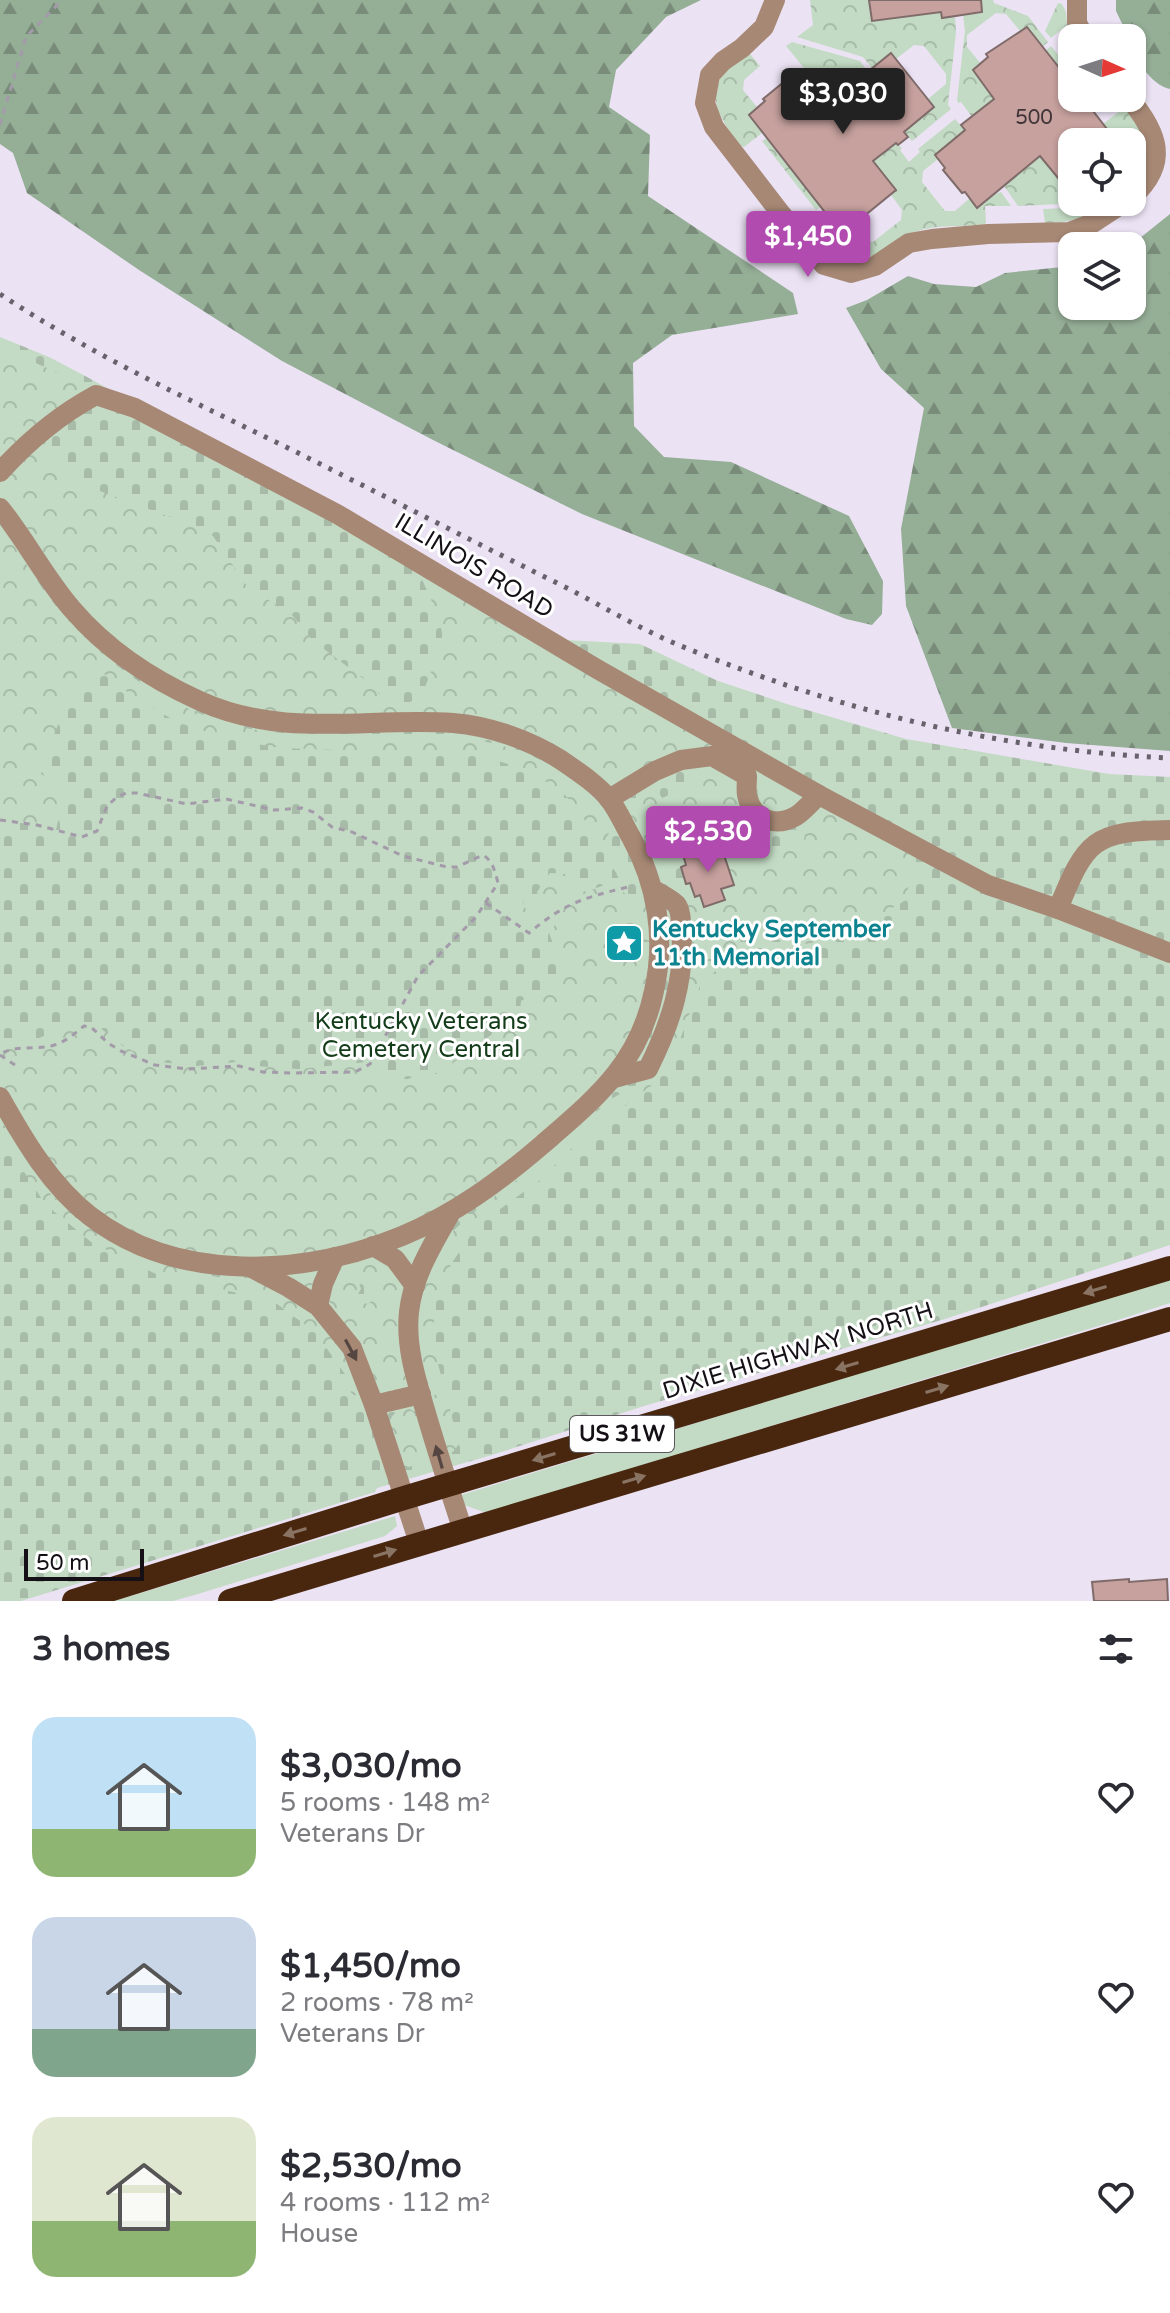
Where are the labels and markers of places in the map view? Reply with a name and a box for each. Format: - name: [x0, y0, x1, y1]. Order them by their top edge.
- pin: $3,030: [778, 68, 908, 136]
- pin: $1,450: [743, 211, 873, 279]
- pin: $2,530: [643, 806, 773, 874]
- place label: Kentucky September 11th Memorial: [652, 915, 892, 972]
- place icon: Kentucky September 11th Memorial: [603, 922, 645, 964]

